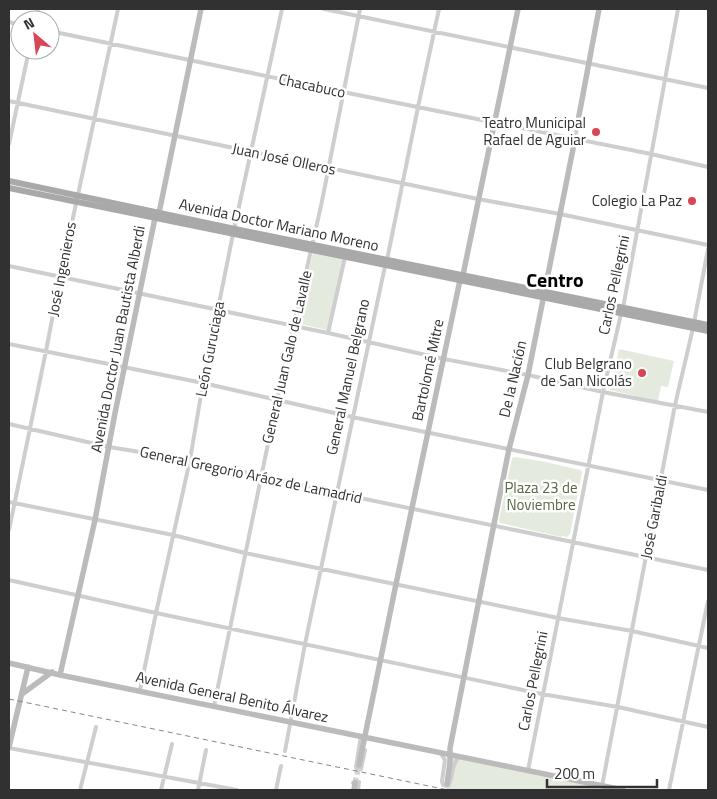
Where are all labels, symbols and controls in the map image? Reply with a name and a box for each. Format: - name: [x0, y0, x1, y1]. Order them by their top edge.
- north arrow: [10, 10, 60, 60]
- text: N: [19, 12, 38, 35]
- street label: Chacabuco: [276, 67, 348, 104]
- place label: Teatro Municipal Rafael de Aguiar: [482, 111, 586, 151]
- marker: Teatro Municipal Rafael de Aguiar: [590, 126, 602, 138]
- street label: Juan José Olleros: [230, 136, 338, 181]
- place label: Colegio La Paz: [592, 189, 682, 212]
- street label: Avenida Doctor Mariano Moreno: [177, 192, 381, 257]
- marker: Colegio La Paz: [686, 195, 698, 207]
- street label: José Ingenieros: [41, 220, 82, 318]
- street label: Avenida Doctor Juan Bautista Alberdi: [84, 223, 151, 454]
- street label: Carlos Pellegrini: [592, 233, 635, 337]
- district label: Centro: [526, 264, 584, 295]
- street label: General Juan Galo de Lavalle: [255, 268, 318, 446]
- street label: General Manuel Belgrano: [320, 297, 375, 457]
- street label: León Guruciaga: [189, 299, 230, 399]
- street label: Bartolomé Mitre: [405, 317, 450, 423]
- street label: De la Nación: [493, 338, 533, 420]
- place label: Club Belgrano de San Nicolás: [540, 352, 632, 392]
- marker: Club Belgrano de San Nicolás: [636, 367, 648, 379]
- street label: General Gregorio Aráoz de Lamadrid: [138, 440, 364, 509]
- street label: José Garibaldi: [634, 473, 673, 561]
- park label: Plaza 23 de Noviembre: [504, 476, 578, 516]
- street label: Carlos Pellegrini: [512, 629, 553, 733]
- street label: Avenida General Benito Álvarez: [134, 665, 331, 728]
- scale bar: [547, 756, 657, 788]
- text: 200 m: [554, 762, 595, 785]

